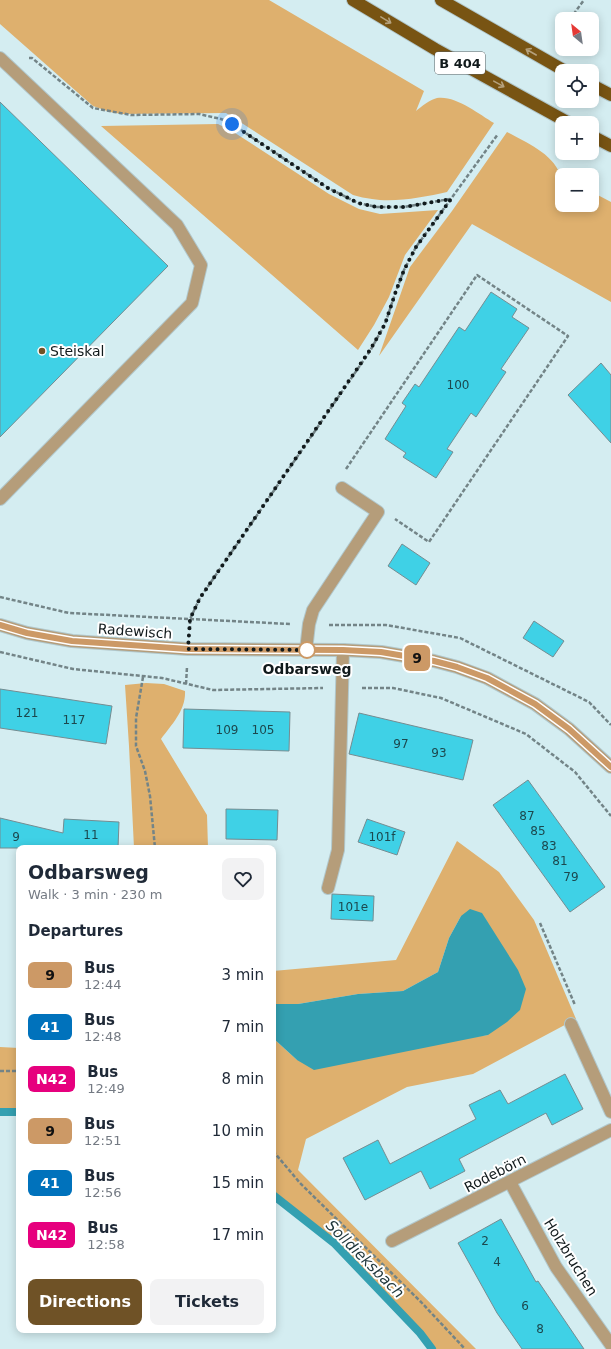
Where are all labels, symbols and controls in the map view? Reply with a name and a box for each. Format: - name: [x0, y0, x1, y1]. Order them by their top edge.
- north arrow: [555, 12, 599, 56]
- map controls: [555, 12, 599, 212]
- one-way arrow: [380, 16, 392, 24]
- one-way arrow: [525, 48, 537, 56]
- road number: B 404: [435, 52, 485, 74]
- button: locate: [555, 64, 599, 108]
- one-way arrow: [493, 81, 505, 89]
- your location: [222, 114, 242, 134]
- button: +: [555, 116, 599, 160]
- button: −: [555, 168, 599, 212]
- place label: Steiskal: [50, 343, 105, 359]
- marker: Steiskal: [37, 346, 47, 356]
- house number: 100: [447, 378, 469, 392]
- street label: Radewisch: [97, 620, 173, 642]
- marker: Odbarsweg: [298, 641, 316, 659]
- line badge: 9: [404, 645, 430, 671]
- text: 9: [412, 650, 422, 666]
- place label: Odbarsweg: [262, 661, 352, 677]
- house number: 121: [16, 706, 38, 720]
- house number: 117: [63, 713, 85, 727]
- house number: 109: [216, 723, 238, 737]
- house number: 105: [252, 723, 274, 737]
- house number: 97: [393, 737, 409, 751]
- house number: 93: [431, 746, 447, 760]
- house number: 87: [519, 809, 535, 823]
- house number: 85: [530, 824, 546, 838]
- house number: 11: [83, 828, 99, 842]
- house number: 9: [12, 830, 20, 844]
- house number: 101f: [368, 830, 396, 844]
- house number: 83: [541, 839, 557, 853]
- house number: 81: [552, 854, 568, 868]
- button: heart: [222, 858, 264, 900]
- text: Odbarsweg: [28, 861, 149, 883]
- house number: 79: [563, 870, 579, 884]
- text: Walk · 3 min · 230 m: [28, 887, 162, 902]
- house number: 101e: [338, 900, 368, 914]
- text: Departures: [28, 922, 123, 940]
- text: Bus: [84, 959, 115, 977]
- text: 3 min: [221, 966, 264, 984]
- text: 9: [45, 967, 55, 983]
- text: 12:44: [84, 977, 121, 992]
- text: Bus: [84, 1011, 115, 1029]
- text: 7 min: [221, 1018, 264, 1036]
- text: 41: [40, 1019, 60, 1035]
- text: 12:48: [84, 1029, 121, 1044]
- text: Bus: [87, 1063, 118, 1081]
- text: 8 min: [221, 1070, 264, 1088]
- text: N42: [36, 1071, 67, 1087]
- text: 12:49: [87, 1081, 125, 1096]
- text: Bus: [84, 1115, 115, 1133]
- text: 10 min: [212, 1122, 264, 1140]
- text: 9: [45, 1123, 55, 1139]
- text: 12:51: [84, 1133, 121, 1148]
- street label: Rodebörn: [462, 1151, 528, 1195]
- text: Bus: [84, 1167, 115, 1185]
- text: 15 min: [212, 1174, 264, 1192]
- text: 41: [40, 1175, 60, 1191]
- text: 12:56: [84, 1185, 121, 1200]
- street label: Holzbruchen: [541, 1215, 601, 1299]
- water label: Solldieksbach: [322, 1216, 408, 1302]
- text: Bus: [87, 1219, 118, 1237]
- text: 17 min: [212, 1226, 264, 1244]
- text: N42: [36, 1227, 67, 1243]
- house number: 2: [481, 1234, 489, 1248]
- text: 12:58: [87, 1237, 125, 1252]
- house number: 4: [493, 1255, 501, 1269]
- button: Directions: [28, 1279, 142, 1325]
- button: Tickets: [150, 1279, 264, 1325]
- house number: 6: [521, 1299, 529, 1313]
- house number: 8: [536, 1322, 544, 1336]

